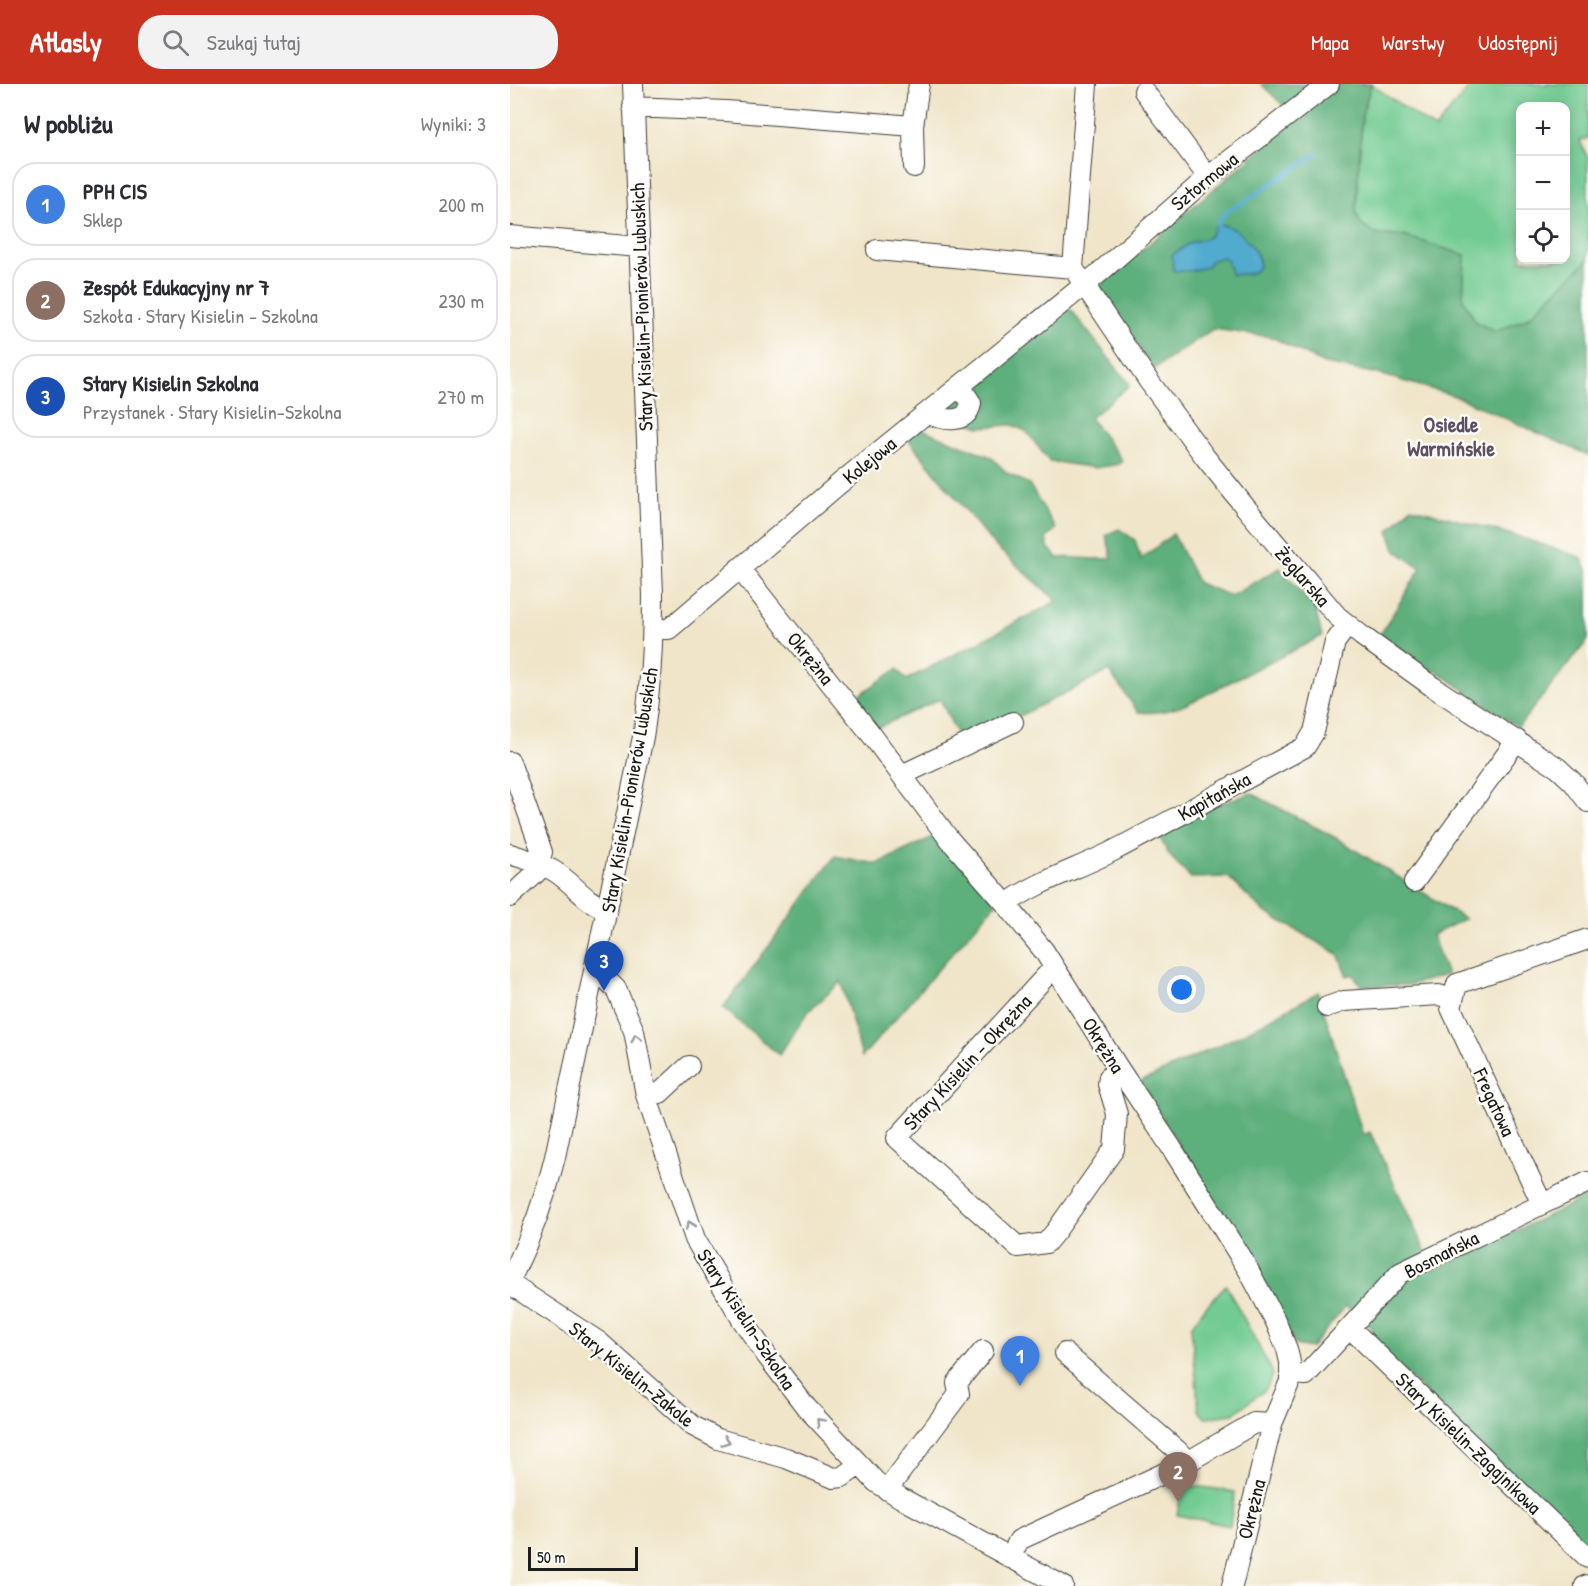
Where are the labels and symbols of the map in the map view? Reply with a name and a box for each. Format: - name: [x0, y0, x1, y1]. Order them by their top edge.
- street label: Sztormowa: [1165, 146, 1243, 216]
- street label: Stary Kisielin-Pionierów Lubuskich: [623, 182, 659, 432]
- district label: Osiedle Warmińskie: [1407, 410, 1495, 463]
- street label: Kolejowa: [837, 430, 902, 490]
- street label: Żeglarska: [1269, 540, 1337, 612]
- street label: Okrężna: [781, 626, 841, 690]
- street label: Stary Kisielin-Pionierów Lubuskich: [594, 665, 664, 915]
- street label: Kapitańska: [1173, 765, 1255, 827]
- pin: 3: [584, 942, 623, 991]
- your location: [1167, 975, 1196, 1004]
- street label: Stary Kisielin - Okrężna: [897, 988, 1037, 1136]
- street label: Okrężna: [1077, 1012, 1132, 1078]
- one-way arrow: [630, 1033, 643, 1043]
- street label: Fregatowa: [1467, 1063, 1523, 1140]
- one-way arrow: [685, 1220, 698, 1231]
- street label: Bosmańska: [1399, 1224, 1483, 1284]
- street label: Stary Kisielin-Szkolna: [691, 1243, 803, 1395]
- street label: Stary Kisielin-Zakole: [564, 1315, 700, 1433]
- pin: 1: [1000, 1336, 1040, 1386]
- street label: Stary Kisielin-Zagajnikowa: [1390, 1366, 1548, 1520]
- one-way arrow: [816, 1418, 827, 1429]
- one-way arrow: [720, 1434, 731, 1447]
- pin: 2: [1158, 1452, 1198, 1502]
- street label: Okrężna: [1231, 1476, 1271, 1542]
- scale bar: [528, 1544, 638, 1572]

